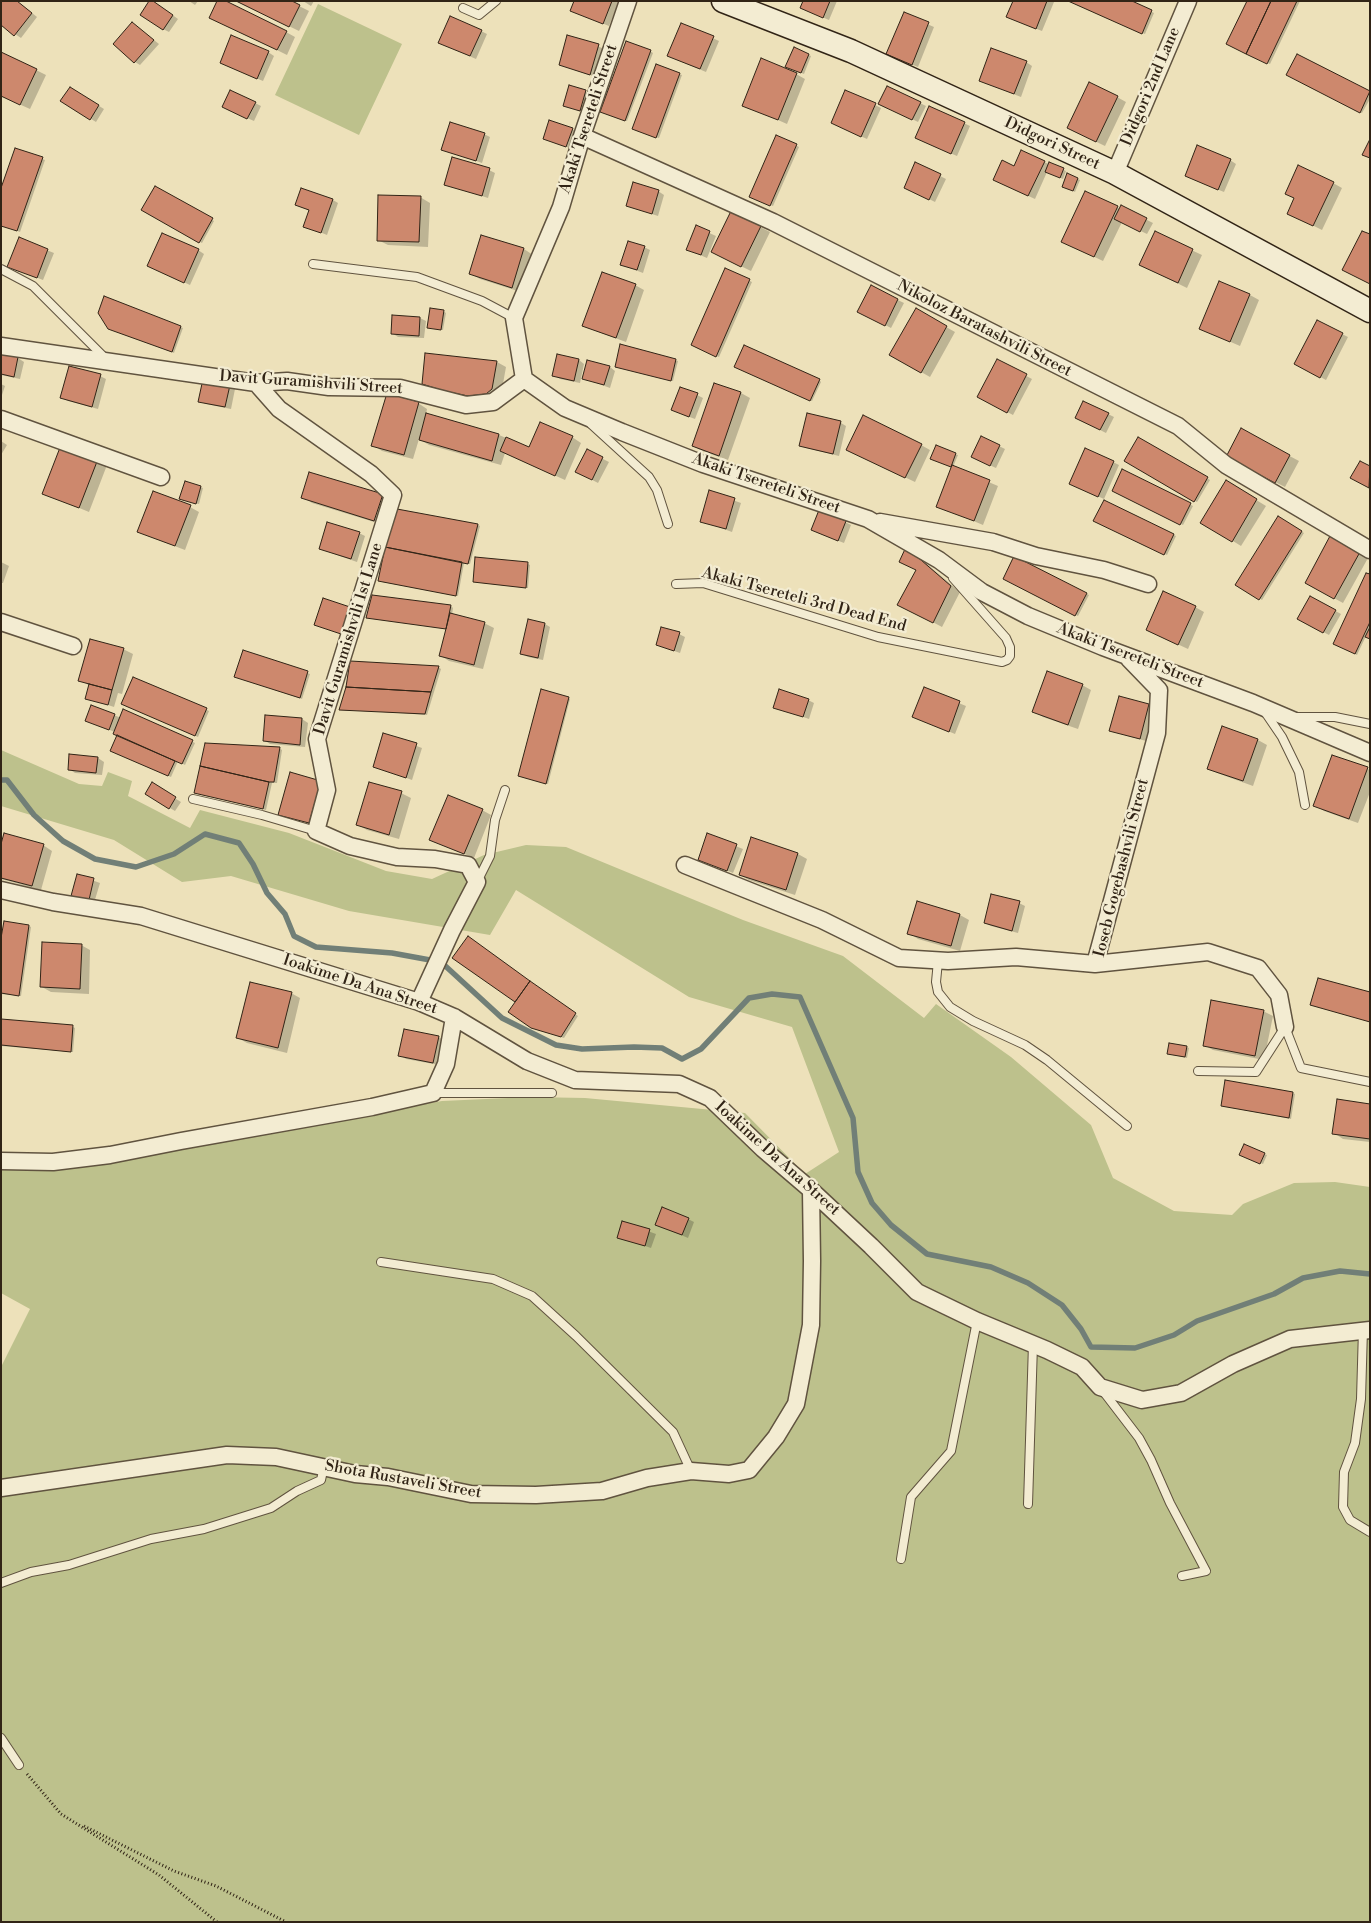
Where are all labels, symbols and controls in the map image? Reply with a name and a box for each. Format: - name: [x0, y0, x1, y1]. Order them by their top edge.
- street label: Didgori 2nd Lane: [1117, 25, 1185, 149]
- street label: Akaki Tsereteli Street: [556, 42, 622, 196]
- street label: Didgori Street: [1001, 113, 1103, 175]
- street label: Nikoloz Baratashvili Street: [893, 276, 1075, 382]
- street label: Davit Guramishvili Street: [219, 367, 403, 399]
- street label: Akaki Tsereteli Street: [689, 450, 843, 518]
- street label: Davit Guramishvili 1st Lane: [311, 541, 387, 737]
- street label: Akaki Tsereteli 3rd Dead End: [700, 563, 908, 637]
- street label: Akaki Tsereteli Street: [1054, 619, 1206, 693]
- street label: Ioseb Gogebashvili Street: [1091, 777, 1153, 959]
- street label: Ioakime Da Ana Street: [280, 951, 440, 1019]
- street label: Ioakime Da Ana Street: [711, 1098, 843, 1220]
- street label: Shota Rustaveli Street: [323, 1457, 483, 1503]

